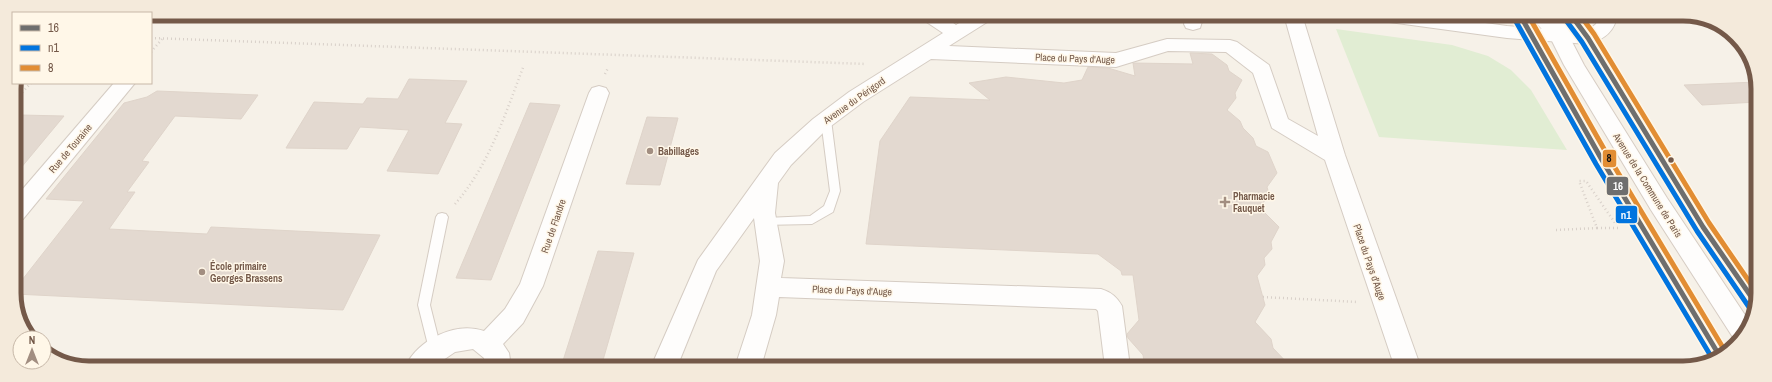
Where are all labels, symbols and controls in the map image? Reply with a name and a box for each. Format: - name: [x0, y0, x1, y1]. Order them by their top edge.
- legend: [12, 12, 152, 84]
- text: 16: [48, 20, 59, 36]
- text: n1: [48, 40, 59, 56]
- street label: Place du Pays d'Auge: [1035, 51, 1116, 66]
- text: 8: [48, 60, 53, 76]
- street label: Avenue du Périgord: [820, 74, 888, 127]
- street label: Rue de Touraine: [46, 121, 95, 176]
- street label: Avenue de la Commune de Paris: [1610, 130, 1685, 240]
- place label: Babillages: [658, 145, 699, 158]
- marker: Babillages: [645, 146, 655, 156]
- line badge: 8: [1602, 149, 1617, 168]
- text: 8: [1606, 151, 1612, 165]
- unlabelled marker: [1666, 155, 1676, 165]
- line badge: 16: [1606, 176, 1629, 196]
- text: 16: [1613, 179, 1623, 193]
- place label: Pharmacie Fauquet: [1233, 190, 1275, 215]
- street label: Rue de Flandre: [538, 197, 569, 255]
- marker: Pharmacie Fauquet: [1220, 197, 1230, 207]
- line badge: n1: [1615, 205, 1638, 224]
- text: n1: [1621, 208, 1631, 222]
- street label: Place du Pays d'Auge: [1350, 222, 1389, 303]
- place label: École primaire Georges Brassens: [210, 260, 283, 285]
- marker: École primaire Georges Brassens: [197, 267, 207, 277]
- street label: Place du Pays d'Auge: [812, 283, 893, 298]
- north arrow: [12, 330, 52, 370]
- text: N: [29, 333, 35, 347]

